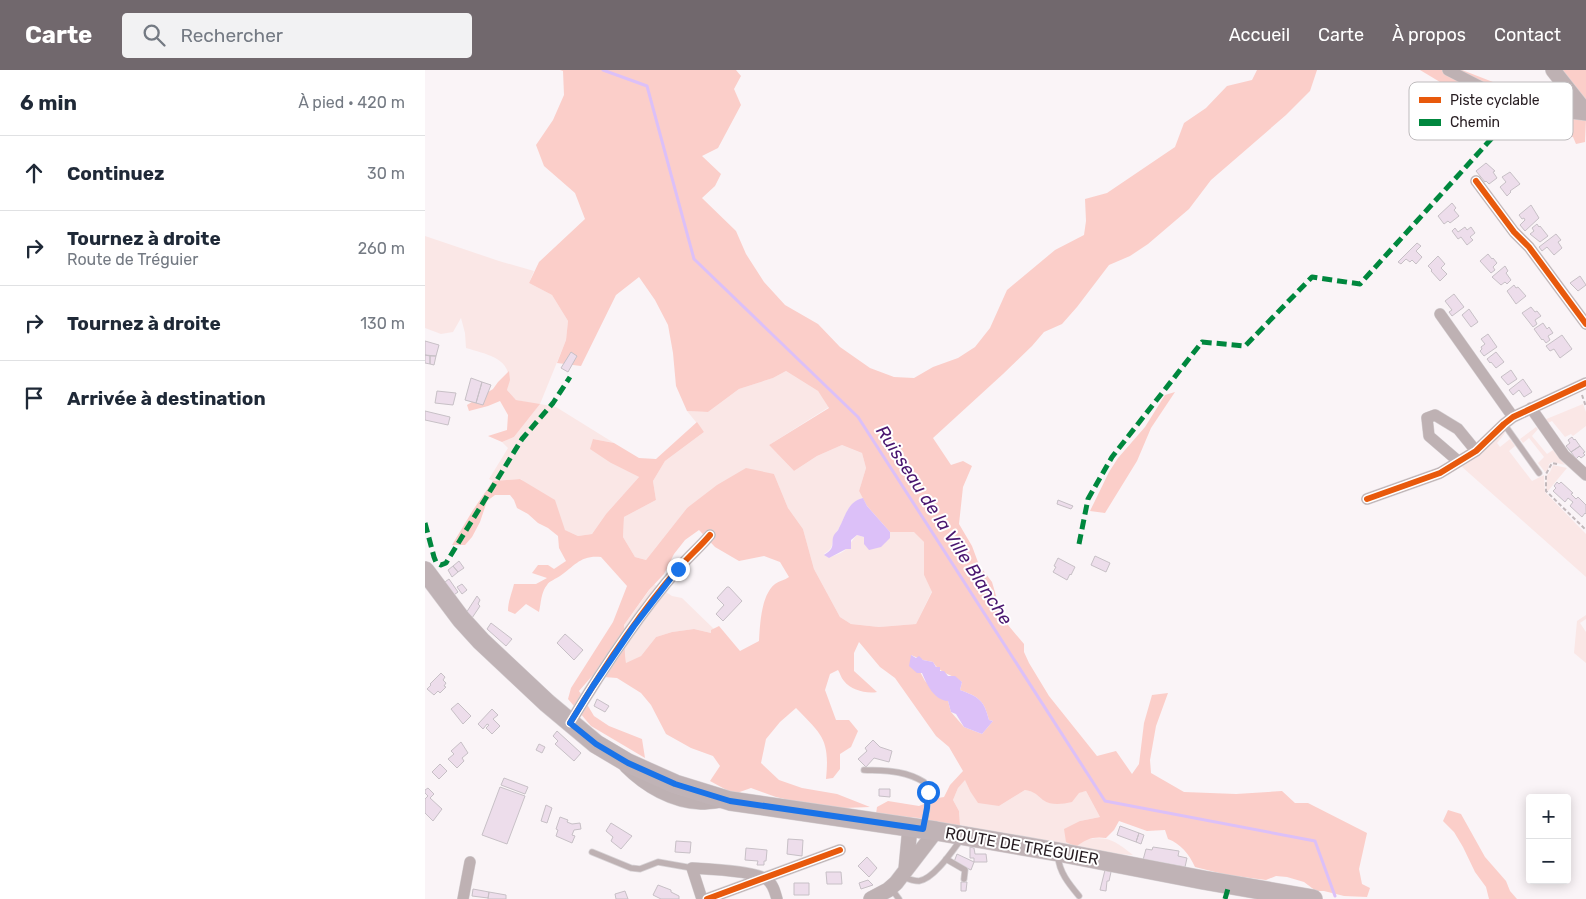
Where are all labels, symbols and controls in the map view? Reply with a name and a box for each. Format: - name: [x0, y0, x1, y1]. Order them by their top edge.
- search box: [122, 13, 472, 58]
- text: Carte: [25, 21, 92, 49]
- icon: search: [140, 21, 168, 49]
- text: Rechercher: [180, 24, 283, 47]
- text: Accueil: [1229, 24, 1290, 46]
- text: Carte: [1318, 24, 1364, 46]
- text: À propos: [1392, 24, 1466, 46]
- text: Contact: [1494, 24, 1561, 46]
- legend: [1409, 82, 1573, 140]
- text: 6 min: [20, 90, 77, 115]
- text: Piste cyclable: [1450, 92, 1540, 109]
- text: À pied · 420 m: [298, 93, 405, 112]
- text: Chemin: [1450, 114, 1500, 131]
- icon: ahead: [20, 159, 48, 187]
- text: Continuez: [67, 162, 165, 185]
- text: 30 m: [367, 164, 405, 183]
- text: Tournez à droite: [67, 227, 221, 250]
- icon: right: [20, 234, 48, 262]
- text: 260 m: [358, 239, 405, 258]
- text: Route de Tréguier: [67, 250, 198, 269]
- icon: right: [20, 309, 48, 337]
- text: Tournez à droite: [67, 312, 221, 335]
- text: 130 m: [360, 314, 405, 333]
- icon: arrive: [20, 384, 48, 412]
- text: Arrivée à destination: [67, 387, 266, 410]
- water label: Ruisseau de la Ville Blanche: [871, 421, 1017, 629]
- route end: [667, 558, 690, 581]
- route start: [917, 781, 940, 804]
- map controls: [1526, 794, 1571, 884]
- button: +: [1526, 794, 1571, 839]
- street label: ROUTE DE TRÉGUIER: [944, 823, 1100, 869]
- button: −: [1526, 839, 1571, 884]

